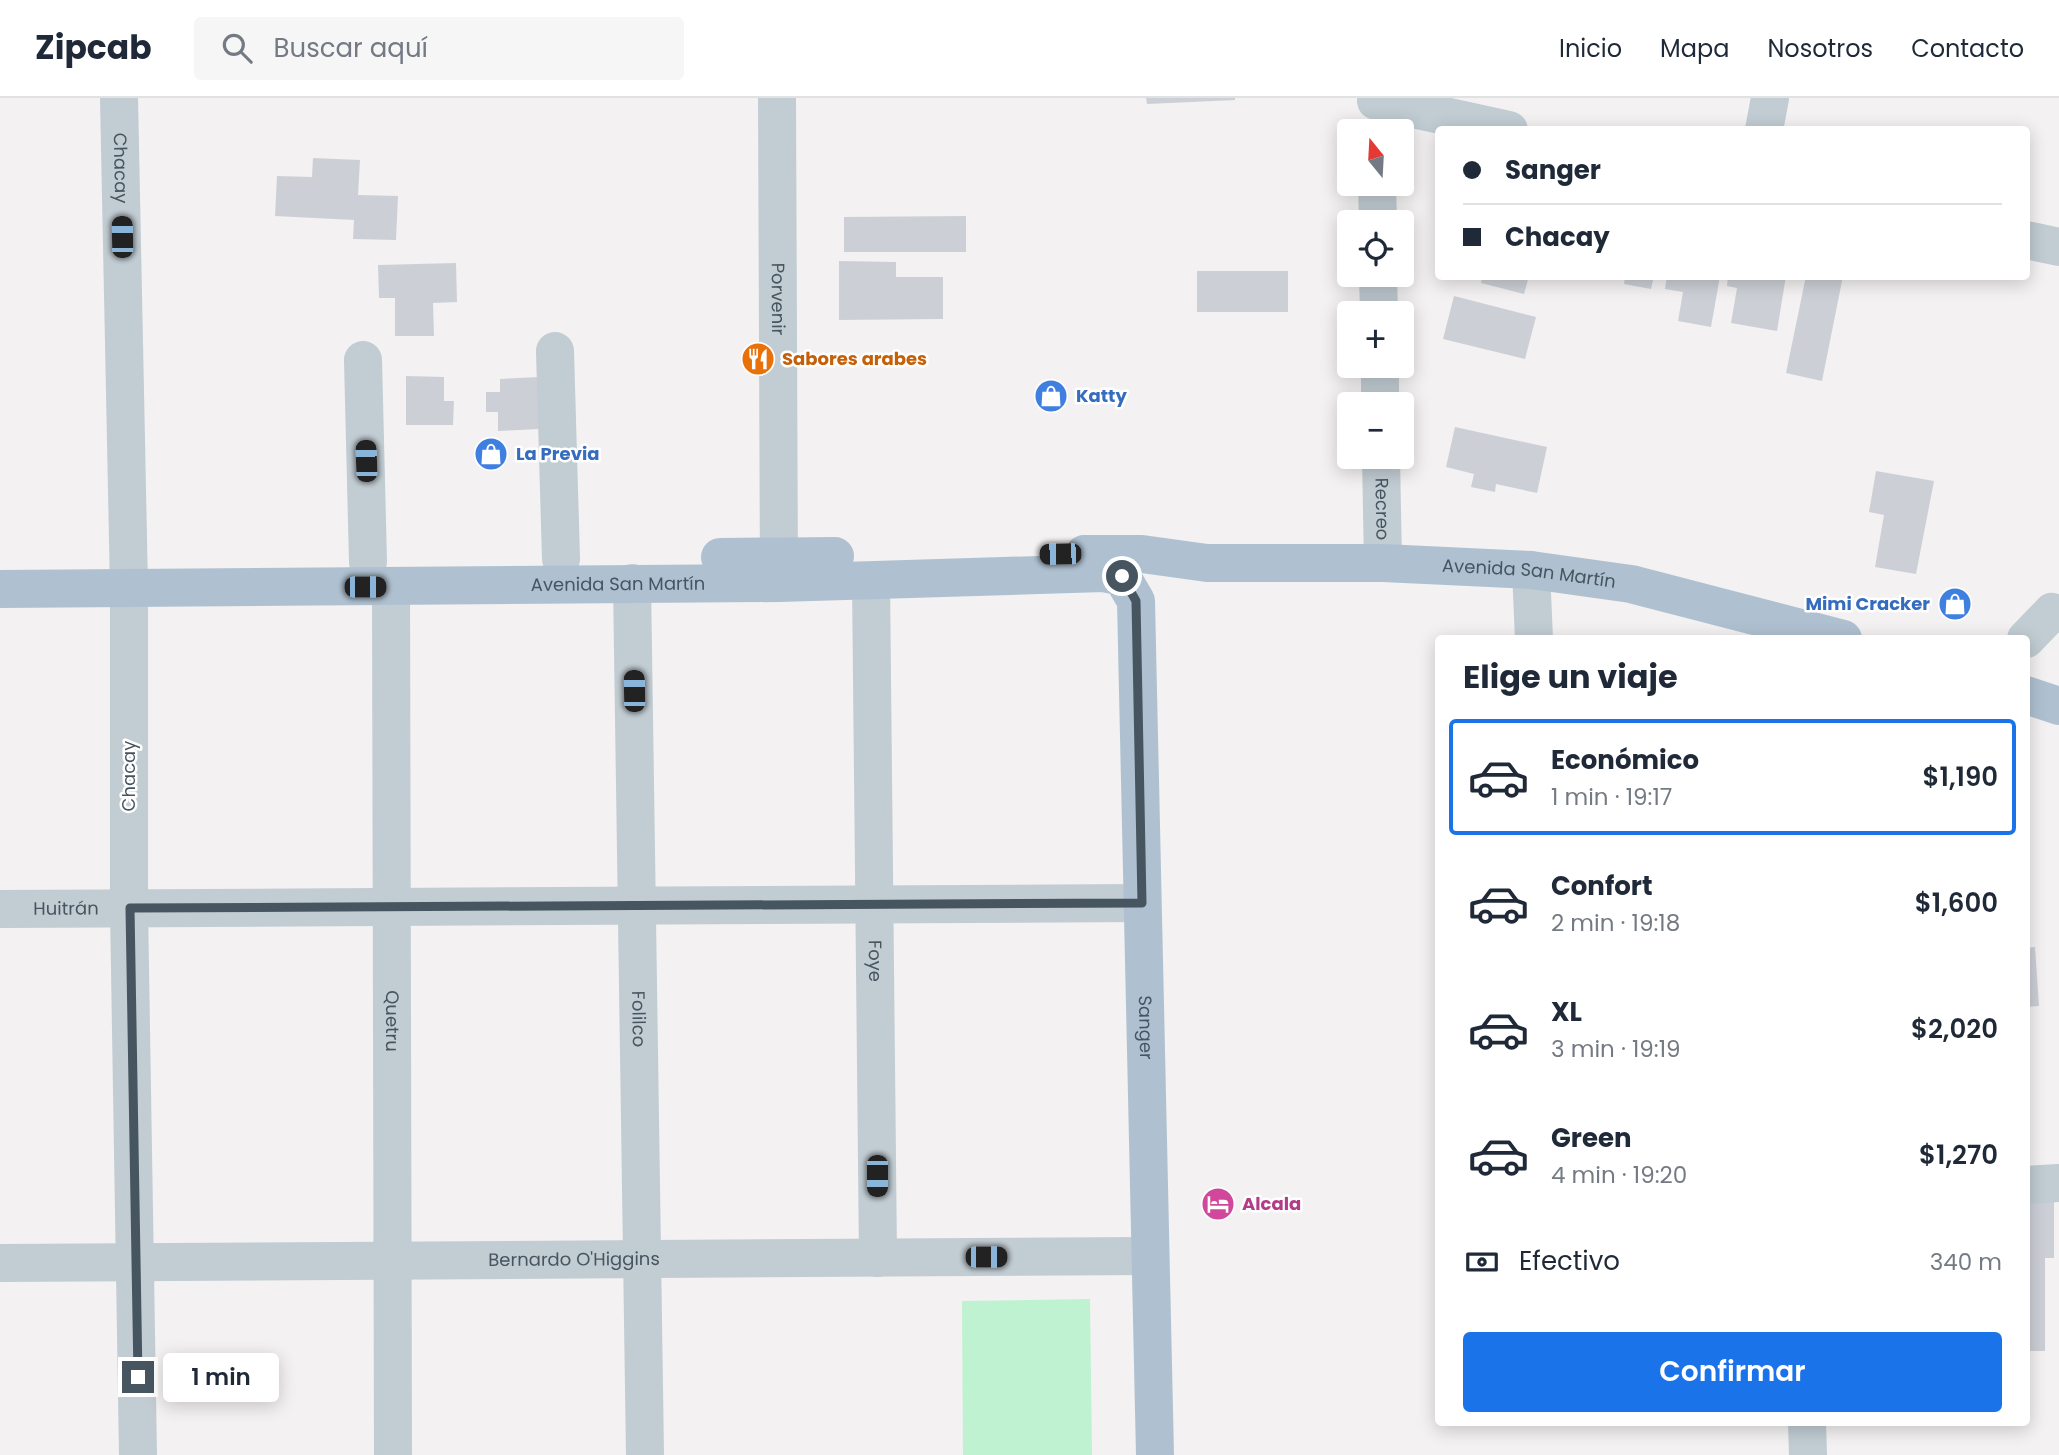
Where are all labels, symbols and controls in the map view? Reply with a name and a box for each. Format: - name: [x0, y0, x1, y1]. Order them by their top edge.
- search box: [194, 17, 684, 80]
- text: Zipcab: [35, 24, 152, 71]
- icon: search: [218, 29, 256, 67]
- text: Buscar aquí: [274, 30, 428, 66]
- text: Inicio: [1559, 32, 1622, 65]
- text: Mapa: [1660, 32, 1729, 65]
- text: Nosotros: [1767, 32, 1873, 65]
- text: Contacto: [1911, 32, 2024, 65]
- north arrow: [1337, 119, 1414, 196]
- map controls: [1337, 119, 1414, 469]
- street label: Chacay: [108, 132, 134, 204]
- text: Sanger: [1505, 152, 1601, 188]
- button: locate: [1337, 210, 1414, 287]
- car: [112, 216, 133, 258]
- text: Chacay: [1505, 219, 1610, 255]
- street label: Porvenir: [766, 263, 791, 336]
- button: +: [1337, 301, 1414, 378]
- restaurant icon: Sabores arabes: [739, 340, 777, 378]
- place label: Sabores arabes: [782, 346, 927, 371]
- shop icon: Katty: [1032, 377, 1070, 415]
- place label: Katty: [1076, 383, 1127, 408]
- button: −: [1337, 392, 1414, 469]
- shop icon: La Previa: [472, 435, 510, 473]
- car: [355, 440, 378, 482]
- place label: La Previa: [516, 441, 599, 466]
- street label: Recreo: [1369, 478, 1396, 540]
- car: [1039, 543, 1082, 565]
- street label: Avenida San Martín: [1441, 553, 1617, 594]
- route start: [1106, 560, 1138, 592]
- street label: Avenida San Martín: [531, 571, 705, 597]
- car: [345, 577, 387, 598]
- shop icon: Mimi Cracker: [1936, 585, 1974, 623]
- place label: Mimi Cracker: [1806, 591, 1930, 616]
- text: Elige un viaje: [1463, 654, 1678, 699]
- car: [624, 670, 645, 712]
- street label: Chacay: [116, 741, 141, 811]
- text: Económico: [1551, 742, 1699, 778]
- icon: car: [1467, 746, 1530, 809]
- text: $1,190: [1922, 759, 1998, 795]
- text: 1 min · 19:17: [1551, 781, 1672, 813]
- text: Confort: [1551, 868, 1653, 904]
- icon: car: [1467, 872, 1530, 935]
- text: $1,600: [1915, 885, 1998, 921]
- street label: Huitrán: [33, 895, 99, 921]
- text: 2 min · 19:18: [1551, 907, 1680, 939]
- street label: Foye: [863, 940, 888, 982]
- street label: Quetru: [380, 990, 405, 1052]
- street label: Folilco: [626, 991, 652, 1047]
- text: XL: [1551, 994, 1582, 1030]
- street label: Sanger: [1133, 995, 1159, 1060]
- icon: car: [1467, 998, 1530, 1061]
- text: $2,020: [1911, 1011, 1998, 1047]
- text: 3 min · 19:19: [1551, 1033, 1681, 1065]
- text: Green: [1551, 1120, 1632, 1156]
- icon: car: [1467, 1124, 1530, 1187]
- text: $1,270: [1919, 1137, 1998, 1173]
- car: [867, 1155, 888, 1197]
- text: 4 min · 19:20: [1551, 1159, 1687, 1191]
- hotel icon: Alcala: [1199, 1185, 1237, 1223]
- place label: Alcala: [1242, 1191, 1301, 1216]
- icon: cash: [1463, 1243, 1501, 1281]
- text: Efectivo: [1519, 1243, 1620, 1279]
- street label: Bernardo O'Higgins: [488, 1246, 660, 1272]
- text: 340 m: [1930, 1246, 2002, 1278]
- car: [966, 1247, 1008, 1268]
- button: Confirmar: [1463, 1332, 2002, 1412]
- callout: 1 min: [162, 1352, 278, 1402]
- route end: [122, 1361, 154, 1393]
- text: 1 min: [191, 1361, 251, 1393]

